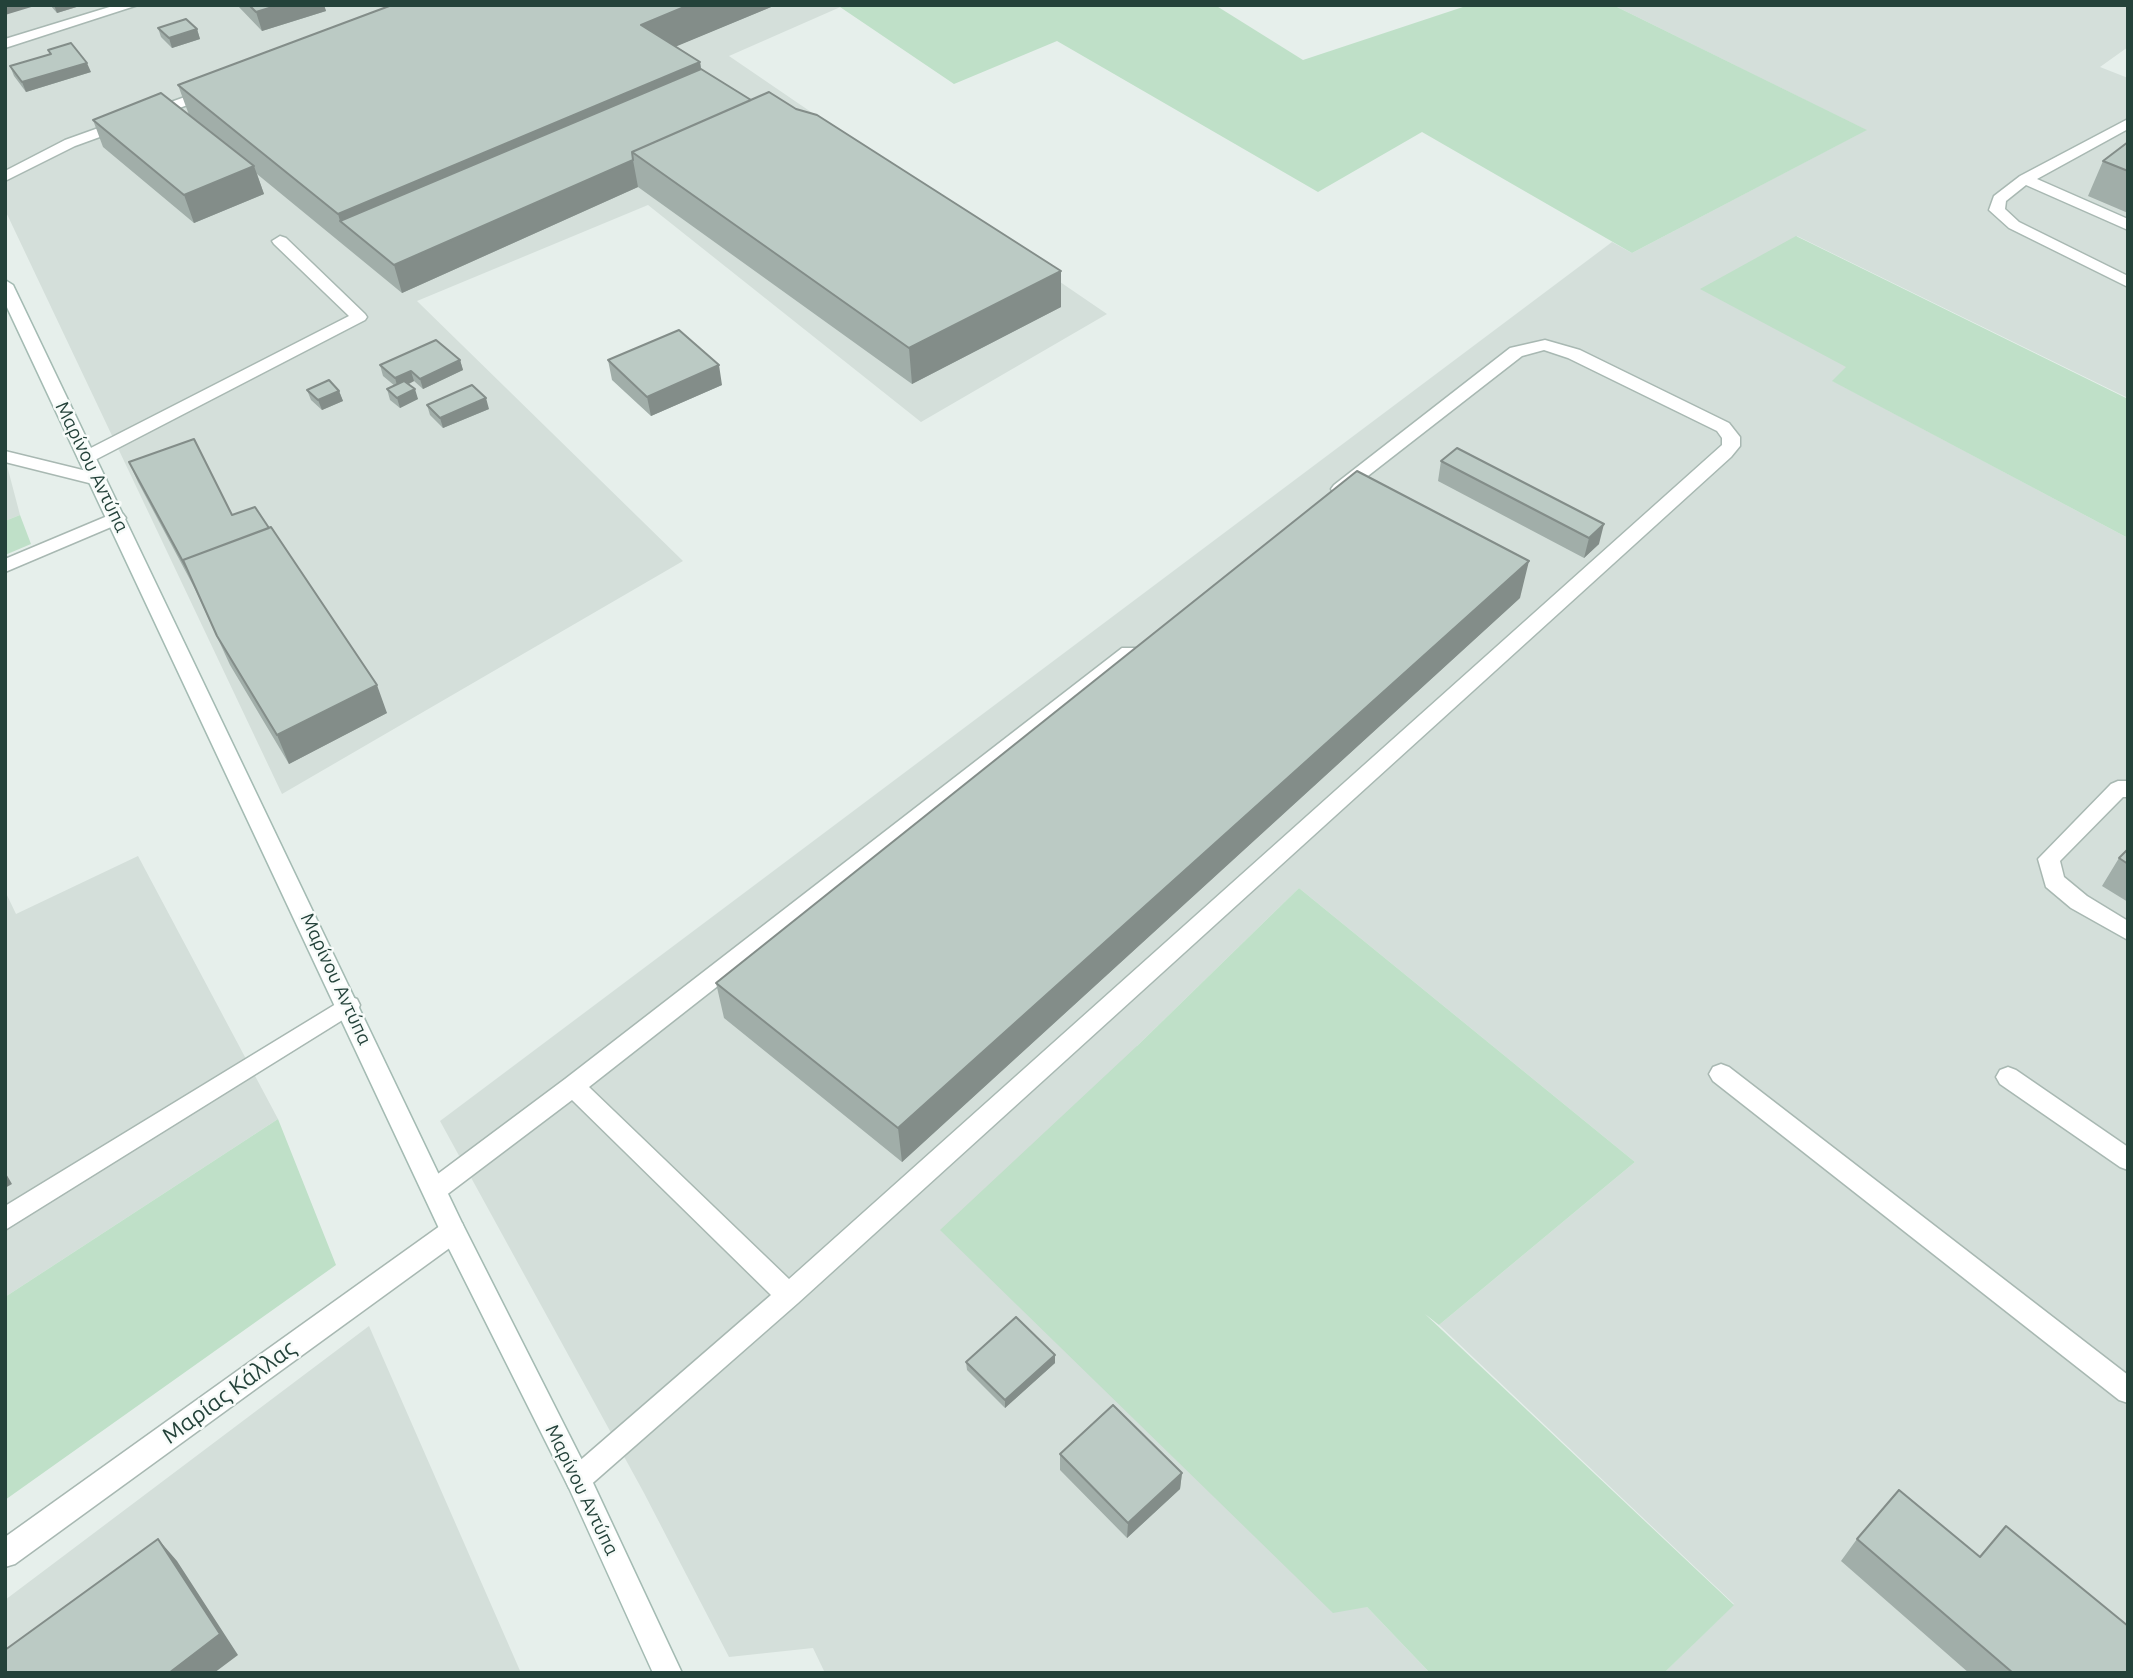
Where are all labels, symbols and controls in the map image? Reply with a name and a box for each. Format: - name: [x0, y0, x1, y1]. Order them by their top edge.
- street label: Μαρίνου Αντύπα: [51, 398, 133, 536]
- street label: Μαρίνου Αντύπα: [296, 910, 376, 1048]
- street label: Μαρίας Κάλλας: [157, 1334, 301, 1450]
- street label: Μαρίνου Αντύπα: [541, 1421, 623, 1559]

